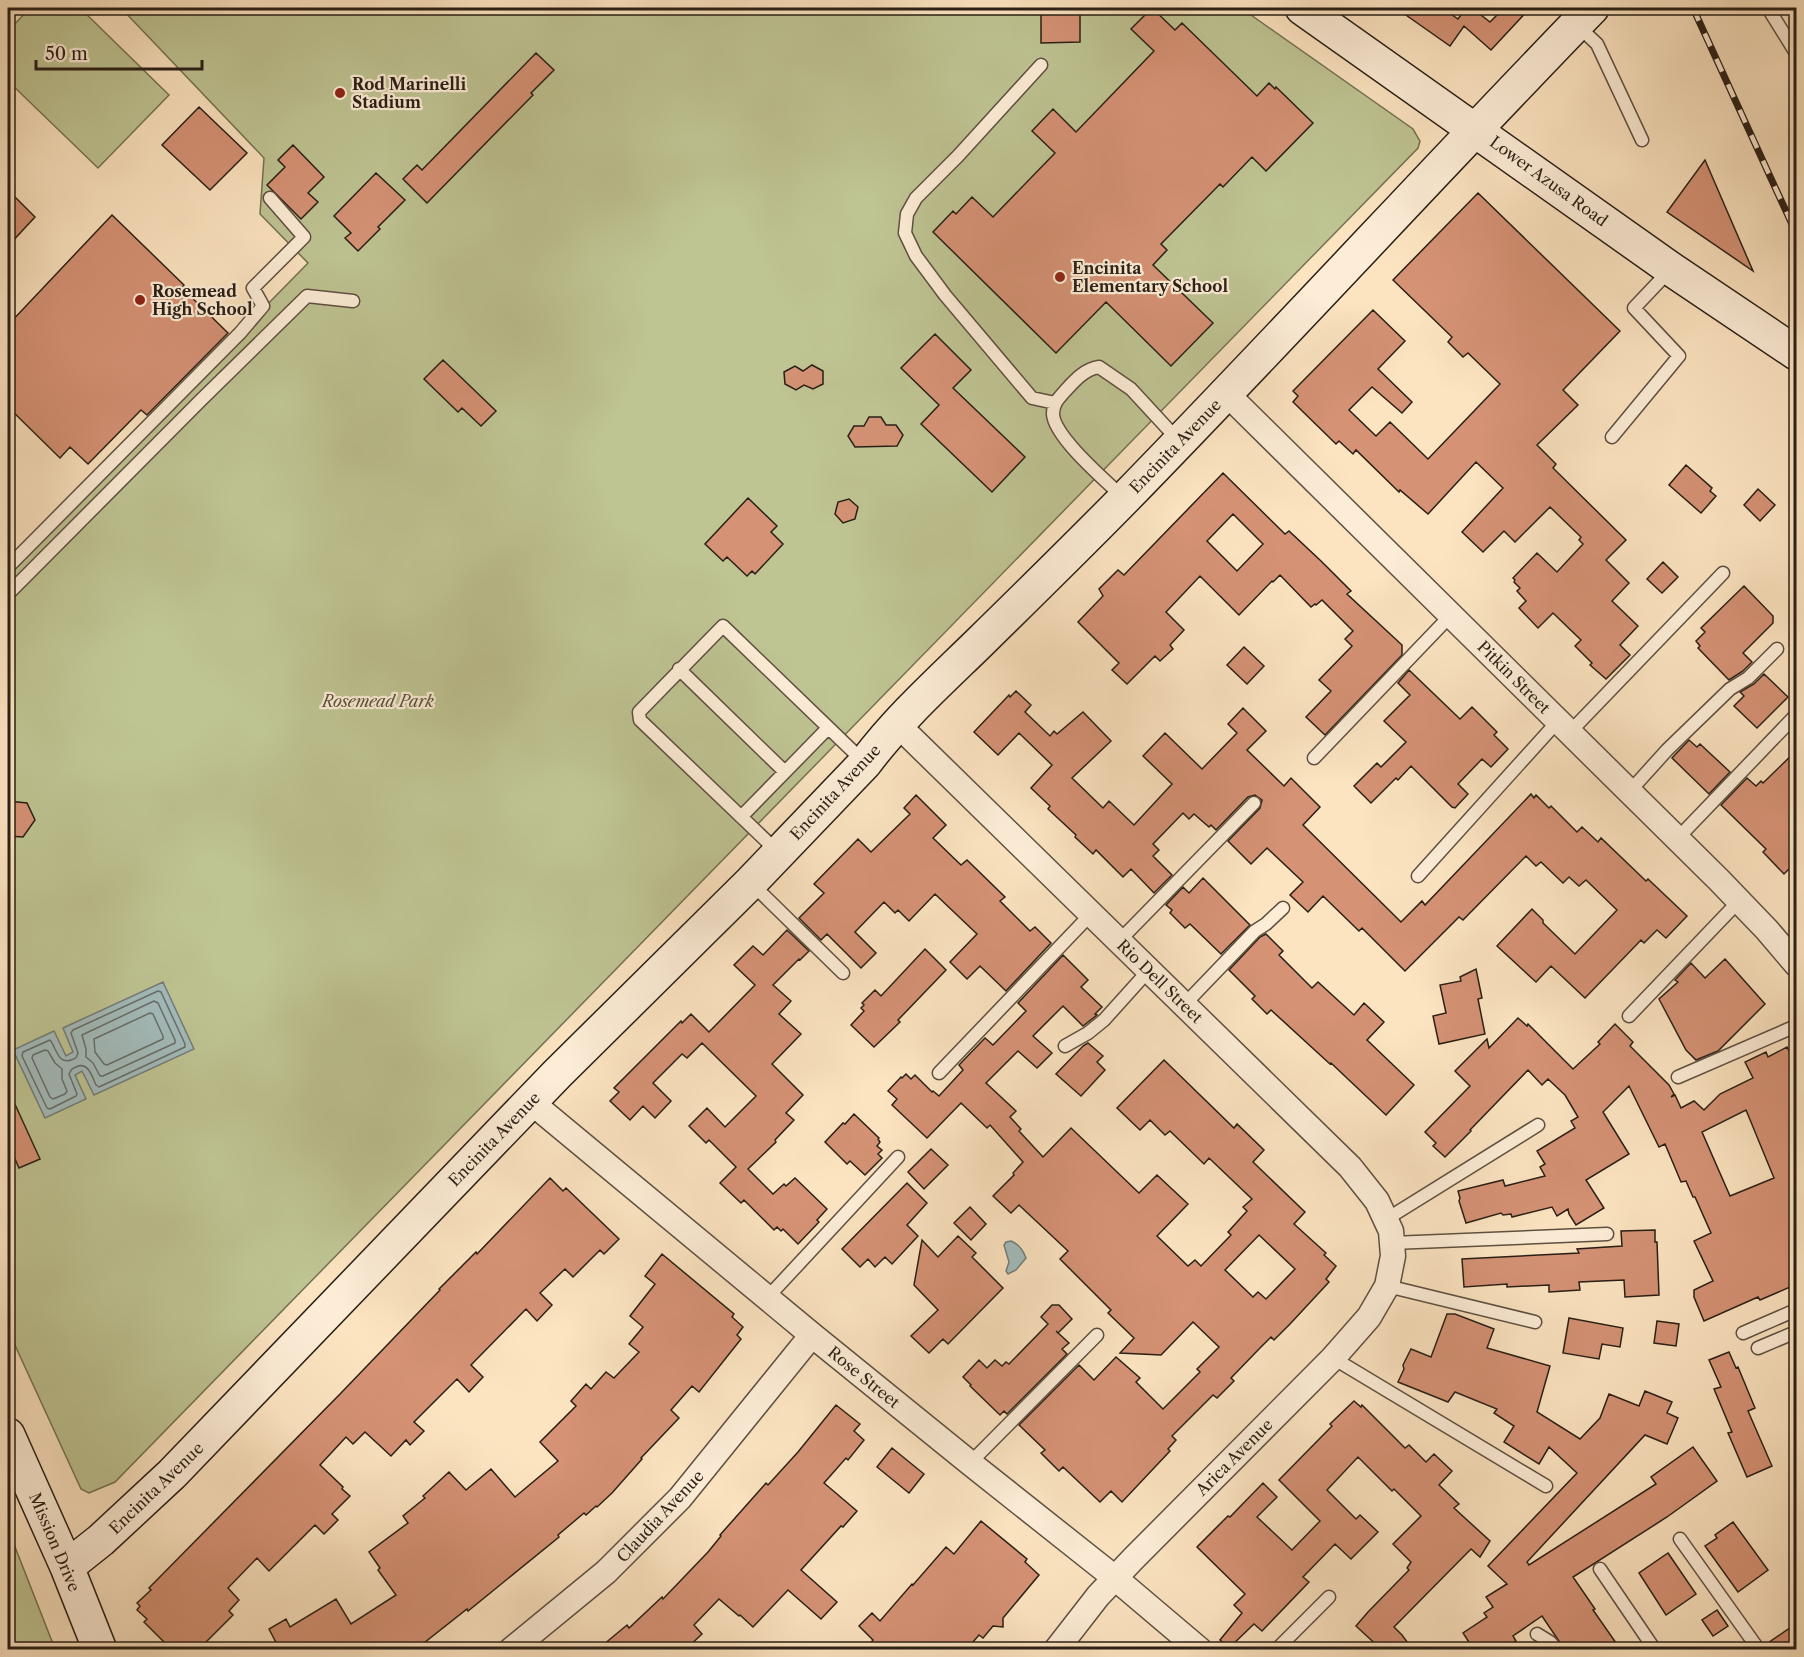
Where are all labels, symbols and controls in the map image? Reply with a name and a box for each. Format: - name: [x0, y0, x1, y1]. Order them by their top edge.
- scale bar: [36, 33, 202, 71]
- text: 50 m: [45, 43, 88, 65]
- place label: Rod Marinelli Stadium: [352, 74, 467, 112]
- marker: Rod Marinelli Stadium: [333, 86, 347, 100]
- street label: Lower Azusa Road: [1486, 132, 1612, 231]
- place label: Encinita Elementary School: [1072, 258, 1228, 296]
- marker: Encinita Elementary School: [1053, 270, 1067, 284]
- place label: Rosemead High School: [152, 281, 253, 319]
- marker: Rosemead High School: [133, 293, 147, 307]
- street label: Encinita Avenue: [1125, 395, 1225, 497]
- street label: Pitkin Street: [1473, 636, 1555, 718]
- park label: Rosemead Park: [320, 691, 434, 711]
- street label: Encinita Avenue: [786, 740, 884, 844]
- street label: Rio Dell Street: [1113, 935, 1207, 1027]
- street label: Encinita Avenue: [444, 1088, 544, 1190]
- street label: Rose Street: [824, 1342, 904, 1412]
- street label: Arica Avenue: [1191, 1414, 1277, 1500]
- street label: Encinita Avenue: [105, 1438, 207, 1538]
- street label: Claudia Avenue: [612, 1466, 708, 1566]
- street label: Mission Drive: [25, 1490, 85, 1594]

